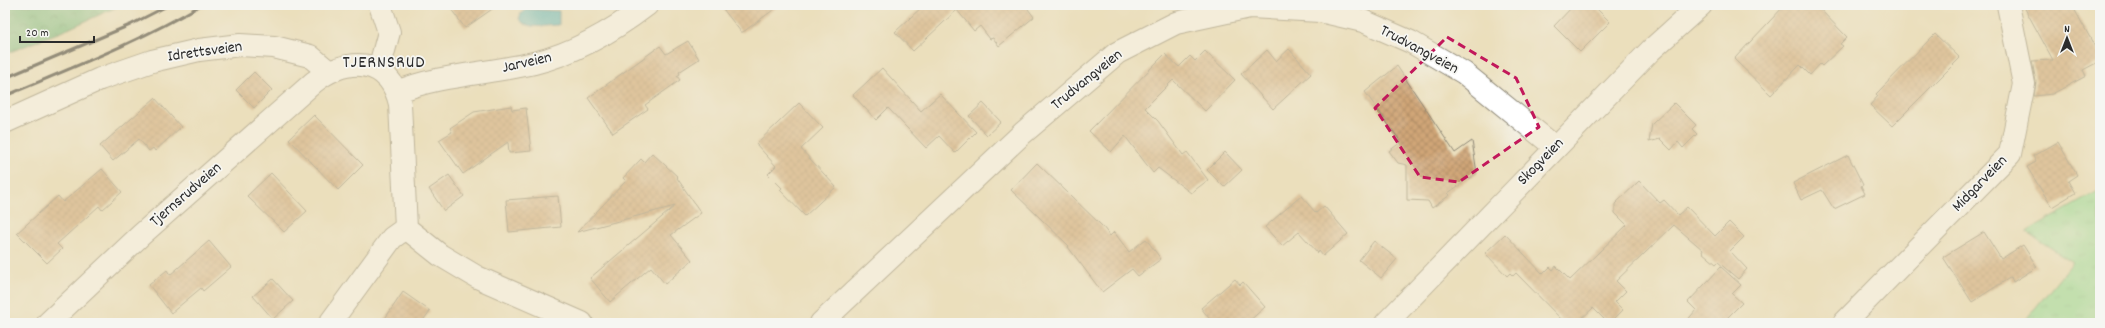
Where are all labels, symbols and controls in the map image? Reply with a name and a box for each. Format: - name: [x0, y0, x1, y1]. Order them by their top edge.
- scale bar: [20, 18, 94, 44]
- north arrow: [2047, 18, 2087, 58]
- street label: Trudvangveien: [1375, 20, 1463, 80]
- text: N: [2064, 22, 2070, 38]
- text: 20 m: [26, 25, 49, 42]
- street label: Idrettsveien: [166, 35, 244, 69]
- street label: Trudvangveien: [1046, 44, 1128, 116]
- street label: Jarveien: [500, 46, 554, 80]
- district label: TJERNSRUD: [342, 51, 426, 76]
- street label: Skogveien: [1512, 133, 1570, 191]
- street label: Midgarveien: [1947, 150, 2013, 218]
- street label: Tjernsrudveien: [145, 157, 227, 233]

